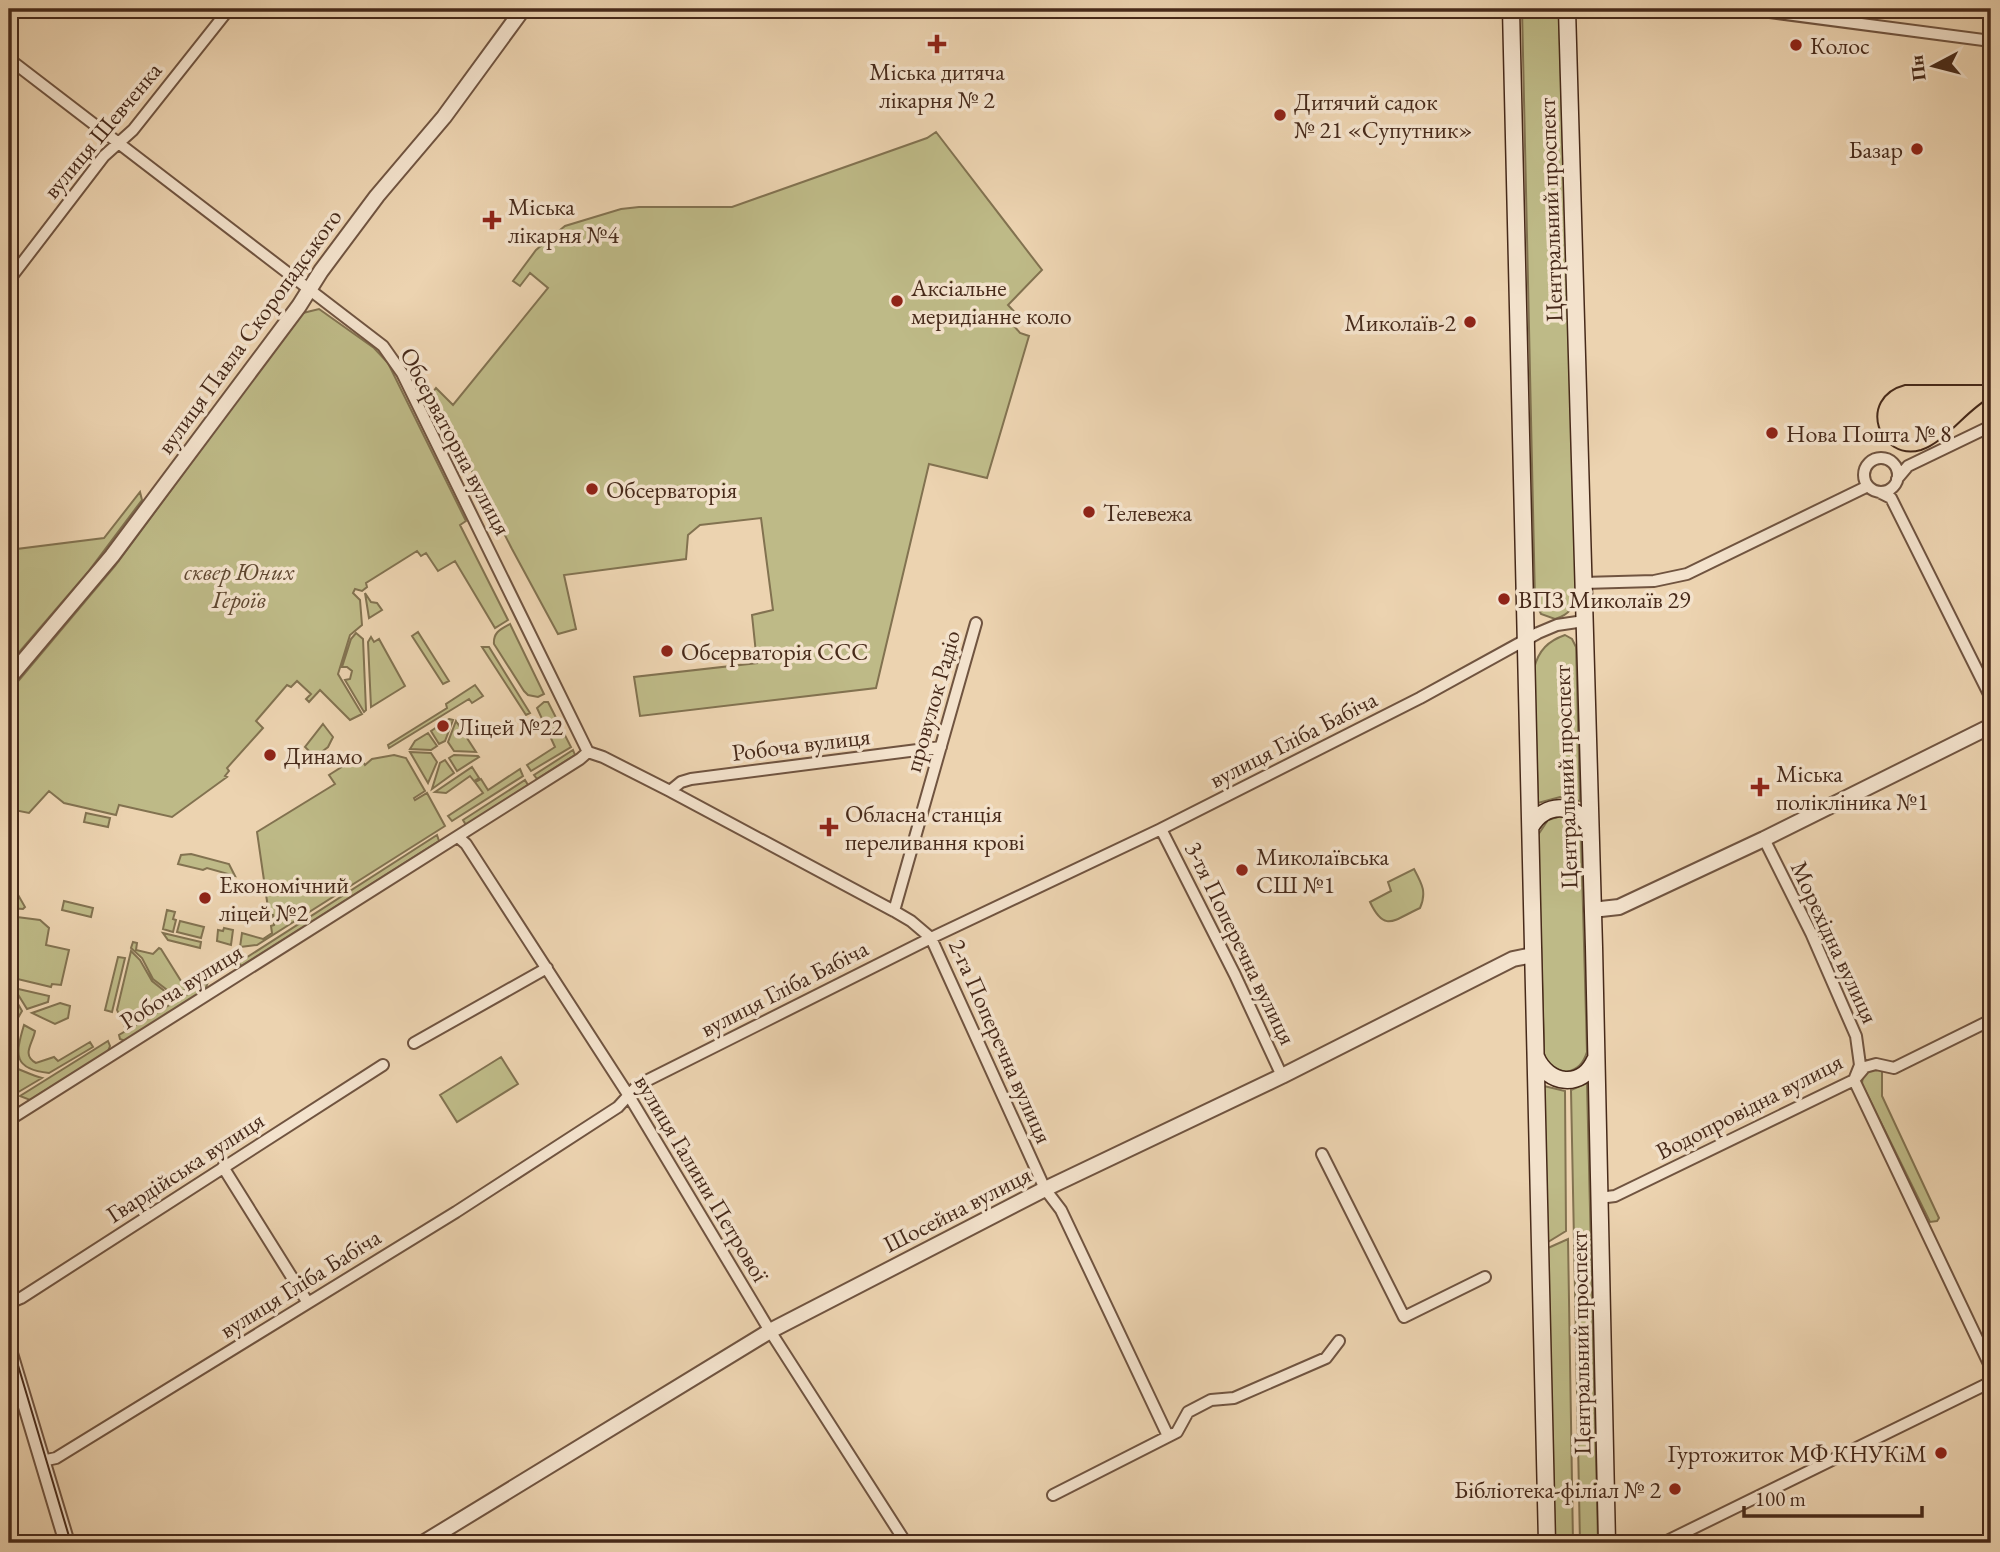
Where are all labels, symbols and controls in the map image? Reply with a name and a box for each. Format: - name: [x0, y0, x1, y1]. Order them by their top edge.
- place label: Колос: [1810, 30, 1870, 61]
- north arrow: [1898, 32, 1968, 102]
- marker: Міська дитяча лікарня № 2: [927, 34, 947, 54]
- marker: Колос: [1788, 37, 1804, 53]
- text: Пн: [1904, 54, 1932, 82]
- street label: вулиця Шевченка: [36, 55, 169, 205]
- place label: Міська дитяча лікарня № 2: [869, 56, 1005, 115]
- place label: Дитячий садок № 21 «Супутник»: [1294, 86, 1473, 145]
- street label: Центральний проспект: [1531, 97, 1569, 322]
- marker: Дитячий садок № 21 «Супутник»: [1272, 107, 1288, 123]
- place label: Базар: [1848, 134, 1903, 165]
- marker: Базар: [1909, 141, 1925, 157]
- place label: Міська лікарня №4: [508, 191, 619, 250]
- street label: вулиця Павла Скоропадського: [150, 202, 349, 460]
- marker: Міська лікарня №4: [482, 210, 502, 230]
- place label: Аксіальне меридіанне коло: [910, 272, 1072, 331]
- marker: Аксіальне меридіанне коло: [889, 293, 905, 309]
- place label: Миколаїв-2: [1344, 307, 1456, 338]
- marker: Миколаїв-2: [1462, 314, 1478, 330]
- street label: Обсерваторна вулиця: [393, 342, 519, 541]
- place label: Нова Пошта № 8: [1786, 418, 1952, 449]
- marker: Нова Пошта № 8: [1764, 425, 1780, 441]
- place label: Обсерваторія: [606, 474, 738, 505]
- marker: Обсерваторія: [584, 481, 600, 497]
- place label: Телевежа: [1103, 497, 1192, 528]
- marker: Телевежа: [1081, 504, 1097, 520]
- park label: сквер Юних Героїв: [184, 556, 296, 615]
- place label: ВПЗ Миколаїв 29: [1518, 584, 1691, 615]
- marker: ВПЗ Миколаїв 29: [1496, 591, 1512, 607]
- street label: провулок Радіо: [897, 626, 967, 776]
- place label: Обсерваторія ССС: [681, 636, 868, 667]
- marker: Обсерваторія ССС: [659, 643, 675, 659]
- street label: Центральний проспект: [1546, 664, 1584, 889]
- street label: вулиця Гліба Бабіча: [1204, 683, 1383, 795]
- place label: Ліцей №22: [457, 711, 563, 742]
- marker: Ліцей №22: [435, 718, 451, 734]
- street label: Робоча вулиця: [730, 720, 872, 768]
- place label: Динамо: [284, 740, 363, 771]
- marker: Динамо: [262, 747, 278, 763]
- place label: Міська полікліника №1: [1776, 758, 1929, 817]
- marker: Міська полікліника №1: [1750, 777, 1770, 797]
- place label: Обласна станція переливання крові: [845, 798, 1025, 857]
- marker: Обласна станція переливання крові: [819, 817, 839, 837]
- street label: 3-тя Поперечна вулиця: [1178, 836, 1304, 1050]
- place label: Миколаївська СШ №1: [1256, 841, 1390, 900]
- street label: Морехідна вулиця: [1784, 856, 1886, 1028]
- marker: Миколаївська СШ №1: [1234, 862, 1250, 878]
- place label: Економічний ліцей №2: [219, 869, 349, 928]
- marker: Економічний ліцей №2: [197, 890, 213, 906]
- street label: вулиця Гліба Бабіча: [695, 932, 874, 1044]
- street label: 2-га Поперечна вулиця: [942, 934, 1060, 1148]
- street label: Робоча вулиця: [114, 936, 249, 1036]
- street label: Водопровідна вулиця: [1650, 1045, 1848, 1166]
- street label: вулиця Галини Петрової: [628, 1069, 777, 1288]
- street label: Гвардійська вулиця: [100, 1104, 270, 1230]
- street label: Шосейна вулиця: [878, 1158, 1036, 1260]
- street label: вулиця Гліба Бабіча: [214, 1221, 387, 1345]
- street label: Центральний проспект: [1563, 1231, 1597, 1455]
- place label: Гуртожиток МФ КНУКіМ: [1668, 1438, 1927, 1469]
- marker: Гуртожиток МФ КНУКіМ: [1933, 1445, 1949, 1461]
- place label: Бібліотека-філіал № 2: [1454, 1474, 1661, 1505]
- scale bar: [1744, 1475, 1923, 1519]
- marker: Бібліотека-філіал № 2: [1667, 1481, 1683, 1497]
- text: 100 m: [1755, 1485, 1806, 1512]

